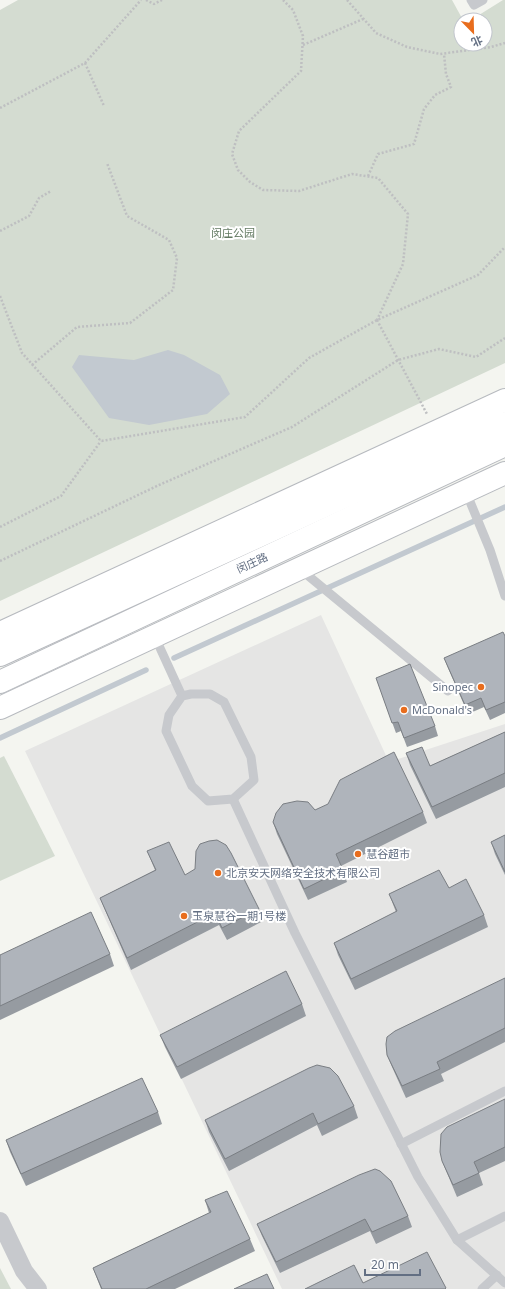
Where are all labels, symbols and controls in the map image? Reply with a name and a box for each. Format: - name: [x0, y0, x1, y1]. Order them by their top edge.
- north arrow: [453, 12, 493, 52]
- text: 北: [469, 33, 485, 51]
- park label: 闵庄公园: [211, 225, 255, 240]
- street label: 闵庄路: [234, 549, 270, 576]
- place label: Sinopec: [432, 679, 473, 694]
- marker: Sinopec: [476, 682, 486, 692]
- place label: McDonald's: [412, 702, 472, 717]
- marker: McDonald's: [399, 705, 409, 715]
- place label: 慧谷超市: [366, 846, 410, 861]
- marker: 慧谷超市: [353, 849, 363, 859]
- place label: 北京安天网络安全技术有限公司: [226, 865, 380, 880]
- marker: 北京安天网络安全技术有限公司: [213, 868, 223, 878]
- place label: 玉泉慧谷一期1号楼: [192, 908, 286, 923]
- marker: 玉泉慧谷一期1号楼: [179, 911, 189, 921]
- scale bar: [365, 1251, 420, 1277]
- text: 20 m: [371, 1256, 399, 1273]

